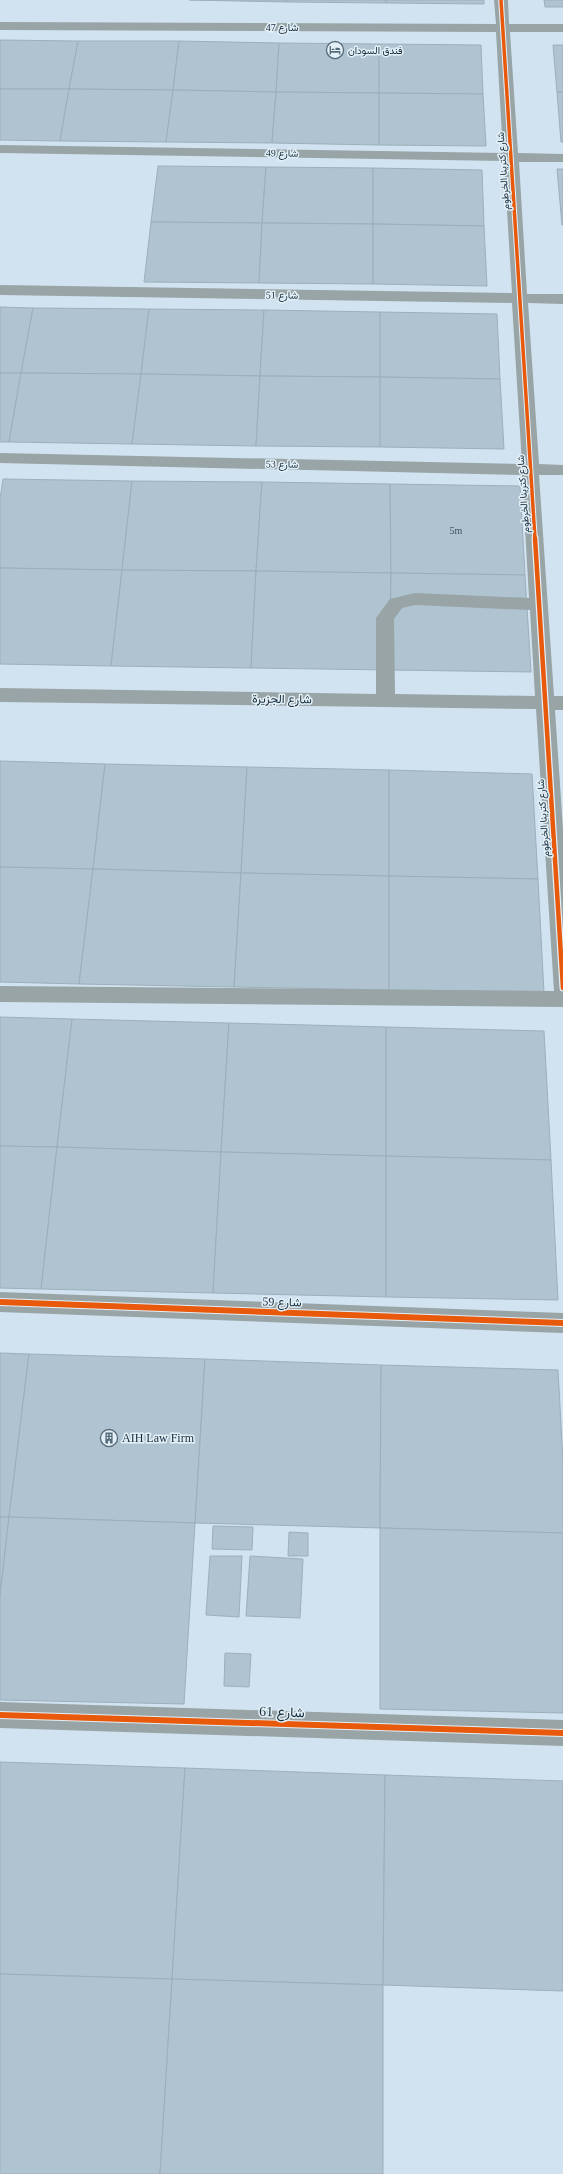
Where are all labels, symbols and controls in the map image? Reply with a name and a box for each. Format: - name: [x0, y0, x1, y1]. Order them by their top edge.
- street label: شارع 47: [266, 22, 298, 34]
- hotel icon: فندق السودان: [325, 40, 345, 60]
- place label: فندق السودان: [348, 45, 403, 57]
- street label: شارع كترينا الخرطوم: [495, 131, 512, 210]
- street label: شارع 49: [266, 147, 299, 160]
- street label: شارع 51: [266, 289, 299, 302]
- street label: شارع كترينا الخرطوم: [515, 454, 532, 533]
- street label: شارع 53: [266, 458, 299, 471]
- house number: 5m: [450, 525, 463, 536]
- street label: شارع الجزيرة: [252, 691, 312, 709]
- street label: شارع كترينا الخرطوم: [535, 778, 552, 857]
- street label: شارع 59: [262, 1294, 302, 1312]
- building icon: AIH Law Firm: [99, 1428, 119, 1448]
- place label: AIH Law Firm: [122, 1431, 195, 1445]
- street label: شارع 61: [259, 1704, 305, 1723]

